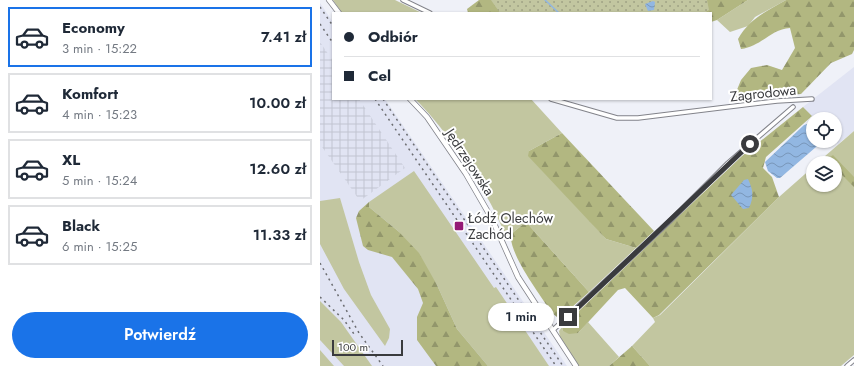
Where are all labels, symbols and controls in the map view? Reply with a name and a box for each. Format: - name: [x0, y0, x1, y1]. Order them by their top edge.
- text: Economy: [62, 17, 125, 39]
- icon: car: [14, 19, 50, 55]
- text: 7.41 zł: [261, 26, 306, 48]
- text: Odbiór: [368, 26, 418, 48]
- text: 3 min · 15:22: [62, 39, 137, 58]
- text: Cel: [368, 65, 391, 87]
- street label: Zagrodowa: [729, 80, 797, 106]
- text: Komfort: [62, 83, 118, 105]
- icon: car: [14, 85, 50, 121]
- text: 10.00 zł: [249, 92, 306, 114]
- text: 4 min · 15:23: [62, 105, 137, 124]
- map controls: [806, 112, 842, 192]
- button: locate: [806, 112, 842, 148]
- street label: Jędrzejowska: [440, 123, 499, 199]
- route start: [741, 135, 759, 153]
- text: XL: [62, 149, 80, 171]
- icon: car: [14, 151, 50, 187]
- button: layers: [806, 156, 842, 192]
- text: 12.60 zł: [249, 158, 306, 180]
- text: 5 min · 15:24: [62, 171, 137, 190]
- place label: Łódź Olechów Zachód: [467, 208, 554, 244]
- text: Black: [62, 215, 100, 237]
- icon: car: [14, 217, 50, 253]
- marker: Łódź Olechów Zachód: [453, 220, 465, 232]
- text: 11.33 zł: [253, 224, 306, 246]
- text: 6 min · 15:25: [62, 237, 137, 256]
- callout: 1 min: [488, 303, 554, 331]
- text: 1 min: [505, 307, 537, 326]
- route end: [559, 308, 577, 326]
- button: Potwierdź: [12, 312, 308, 358]
- scale bar: [332, 338, 403, 357]
- text: 100 m: [338, 339, 368, 355]

